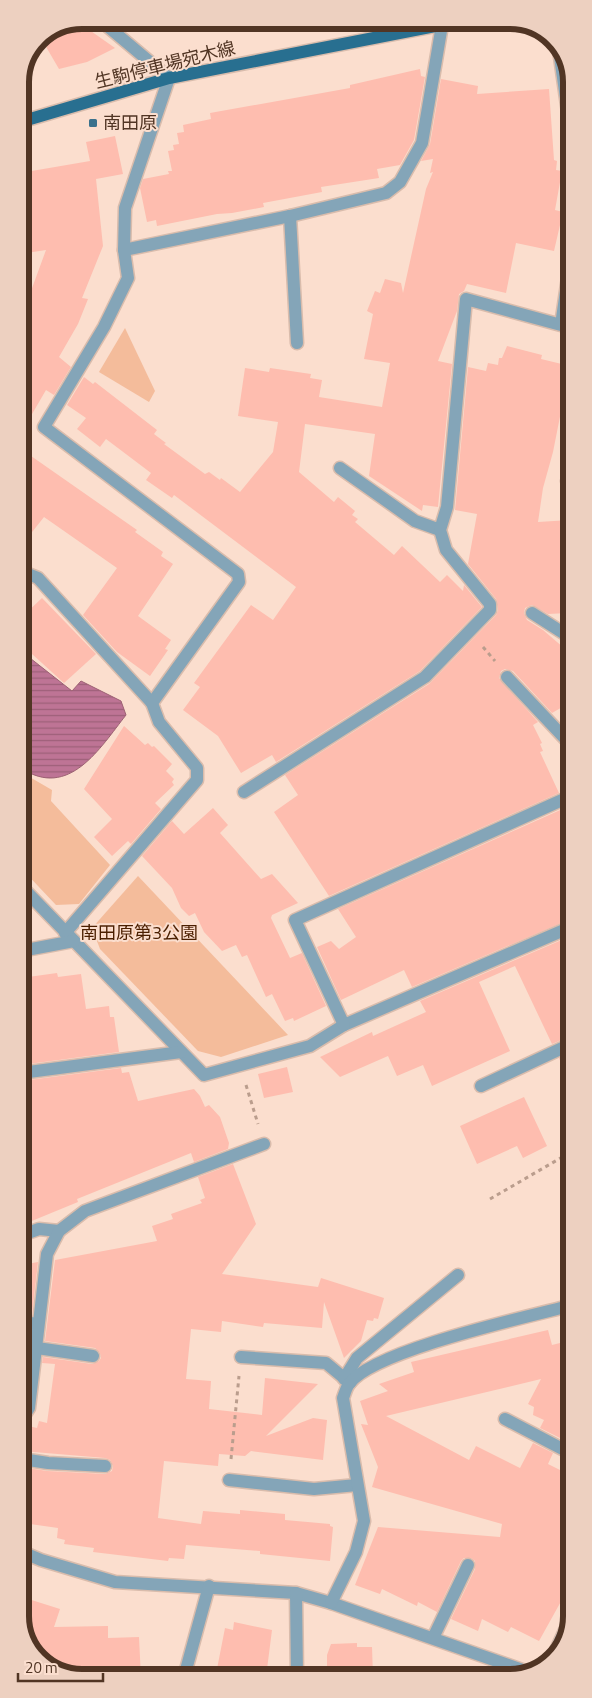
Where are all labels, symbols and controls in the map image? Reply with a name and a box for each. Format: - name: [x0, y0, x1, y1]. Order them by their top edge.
- street label: 生駒停車場宛木線: [92, 34, 238, 95]
- place label: 南田原: [103, 109, 157, 136]
- marker: 南田原: [87, 117, 99, 129]
- park label: 南田原第3公園: [80, 919, 198, 946]
- scale bar: [18, 1650, 102, 1682]
- text: 20 m: [25, 1656, 58, 1679]

